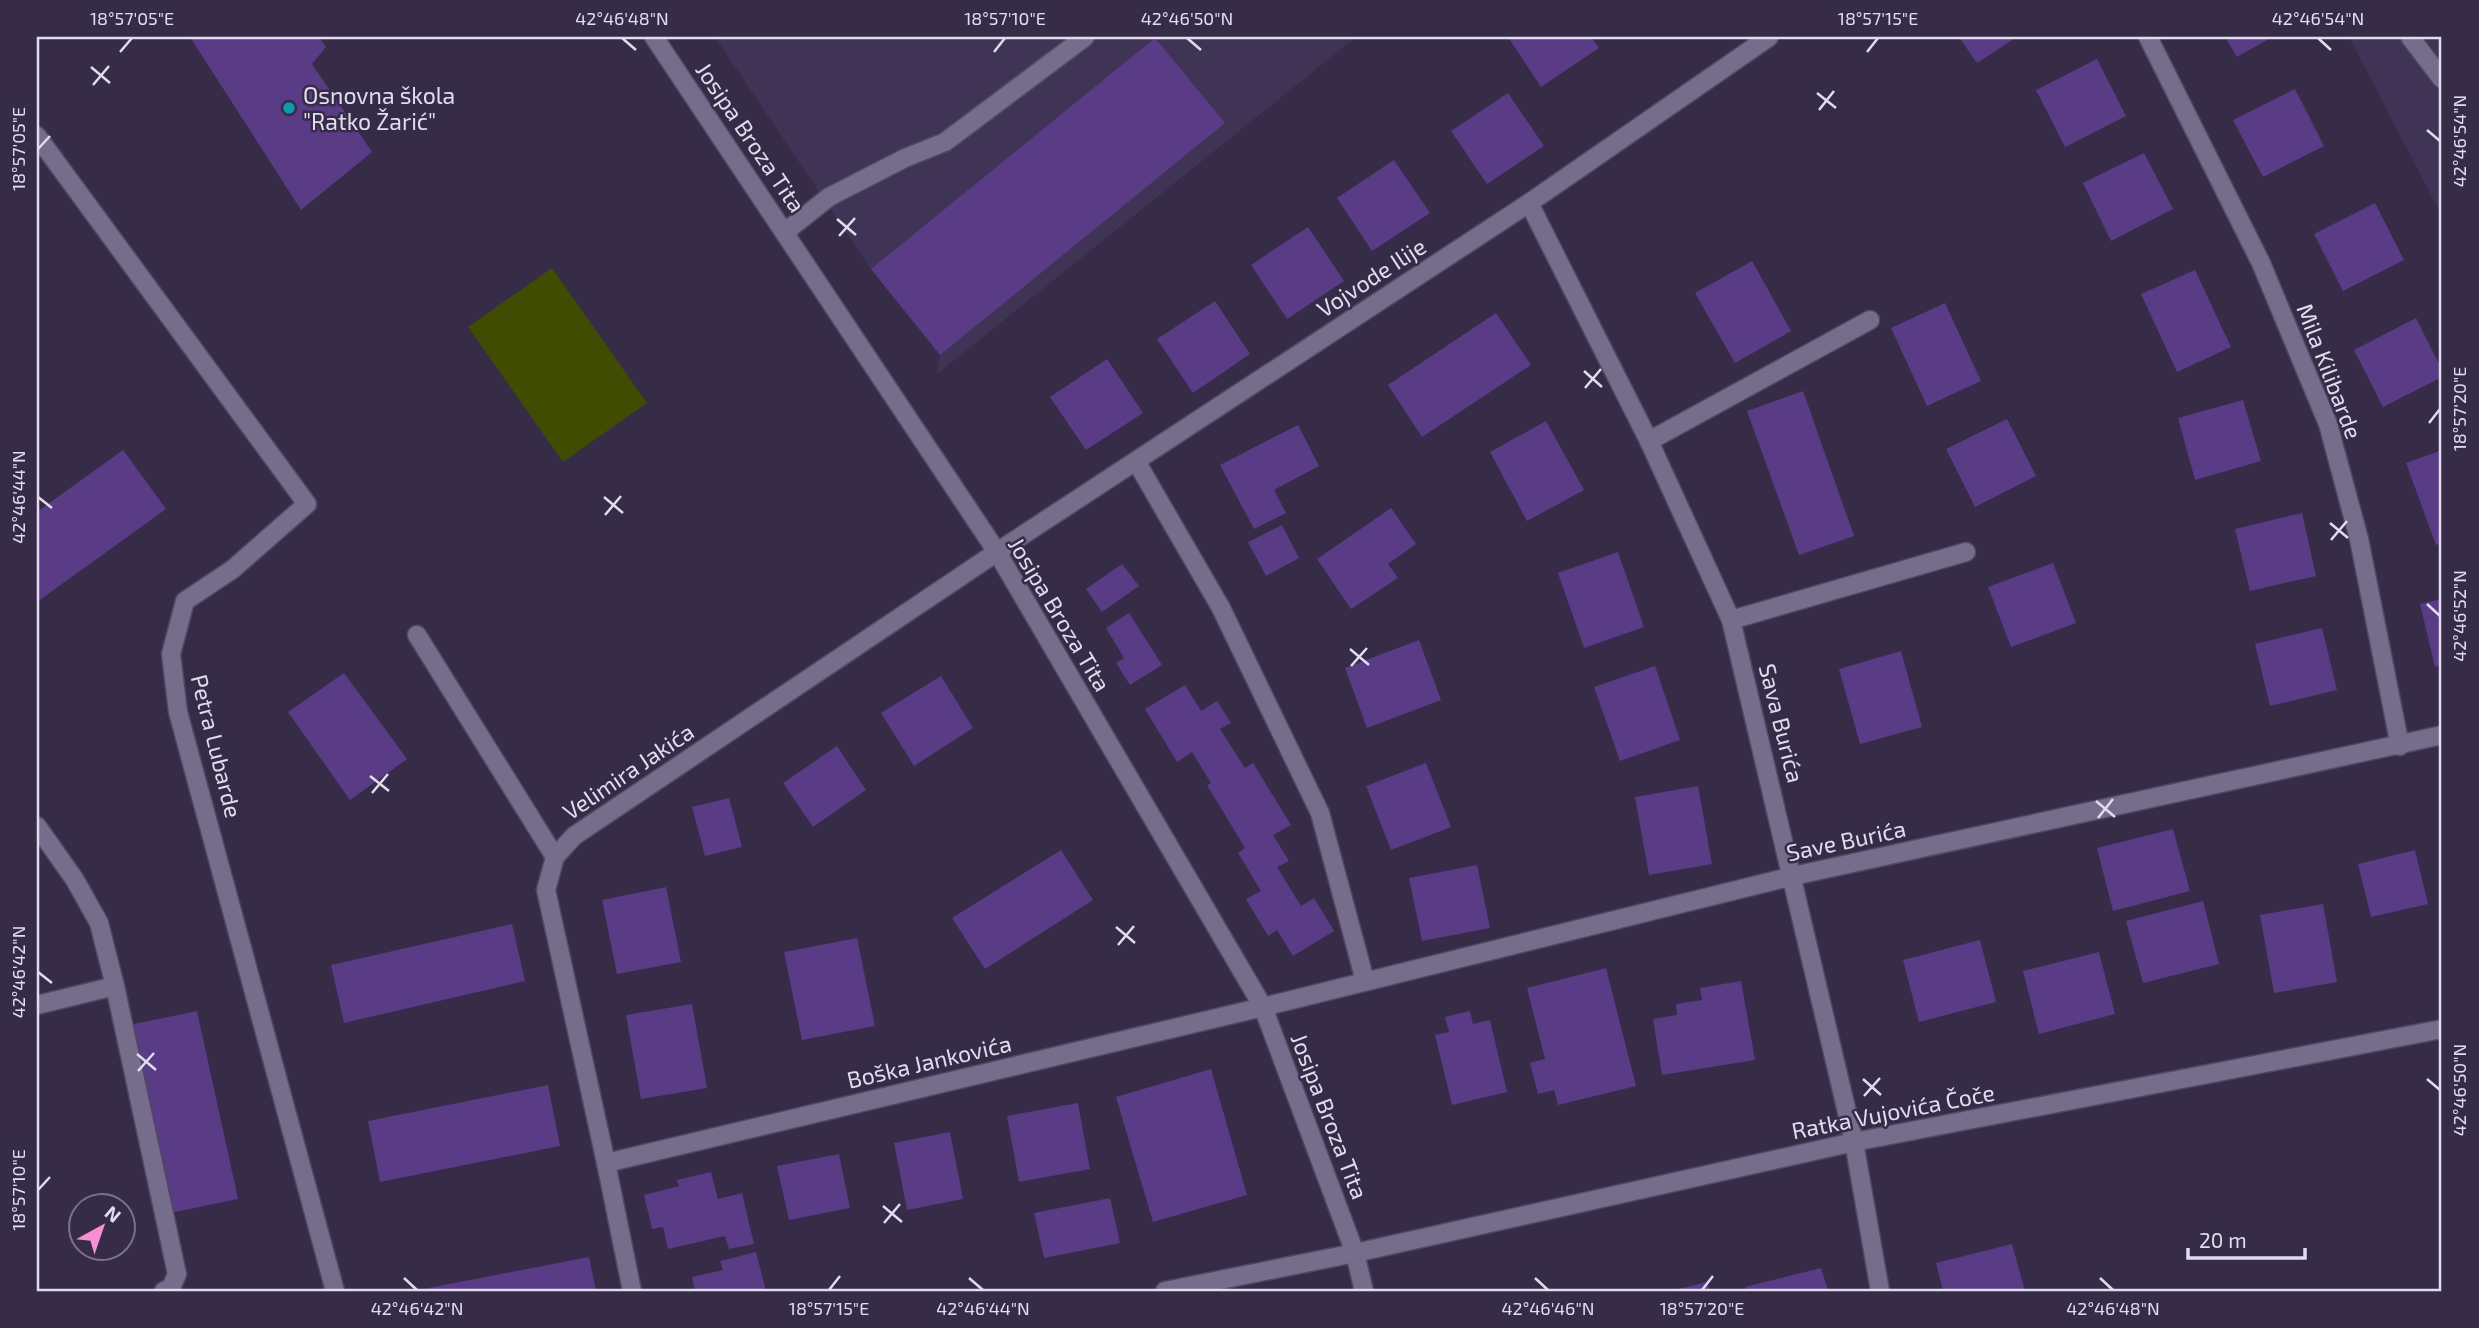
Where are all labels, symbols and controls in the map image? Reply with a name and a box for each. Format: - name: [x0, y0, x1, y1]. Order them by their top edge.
- text: 18°57'05"E: [90, 7, 174, 29]
- text: 42°46'48"N: [575, 7, 669, 29]
- text: 18°57'10"E: [964, 7, 1046, 29]
- text: 42°46'50"N: [1141, 7, 1233, 29]
- text: 18°57'15"E: [1838, 7, 1918, 29]
- text: 42°46'54"N: [2272, 7, 2364, 29]
- street label: Josipa Broza Tita: [690, 57, 812, 217]
- place label: Osnovna škola "Ratko Žarić": [303, 81, 455, 135]
- text: 42°46'54"N: [2448, 95, 2470, 187]
- marker: Osnovna škola "Ratko Žarić": [281, 100, 297, 116]
- text: 18°57'05"E: [7, 107, 29, 191]
- street label: Vojvode Ilije: [1311, 231, 1431, 323]
- street label: Mila Kilibarde: [2291, 299, 2369, 443]
- text: 18°57'20"E: [2448, 367, 2470, 451]
- text: 42°46'44"N: [7, 450, 29, 544]
- street label: Josipa Broza Tita: [1003, 532, 1117, 696]
- text: 42°46'52"N: [2448, 570, 2470, 662]
- street label: Sava Burića: [1754, 661, 1810, 785]
- street label: Petra Lubarde: [186, 671, 248, 821]
- street label: Velimira Jakića: [557, 717, 699, 825]
- street label: Save Burića: [1784, 814, 1908, 866]
- text: 42°46'42"N: [7, 926, 29, 1018]
- street label: Boška Jankovića: [844, 1028, 1014, 1094]
- street label: Josipa Broza Tita: [1286, 1029, 1374, 1203]
- text: 42°46'50"N: [2448, 1044, 2470, 1136]
- street label: Ratka Vujovića Čoče: [1789, 1078, 1997, 1144]
- text: 18°57'10"E: [7, 1149, 29, 1231]
- north arrow: [66, 1192, 136, 1262]
- text: N: [101, 1200, 126, 1227]
- scale bar: [2188, 1216, 2306, 1260]
- text: 20 m: [2199, 1227, 2247, 1252]
- text: 42°46'42"N: [371, 1297, 463, 1319]
- text: 18°57'15"E: [789, 1297, 869, 1319]
- text: 42°46'44"N: [936, 1297, 1030, 1319]
- text: 42°46'46"N: [1502, 1297, 1594, 1319]
- text: 18°57'20"E: [1660, 1297, 1744, 1319]
- text: 42°46'48"N: [2066, 1297, 2160, 1319]

